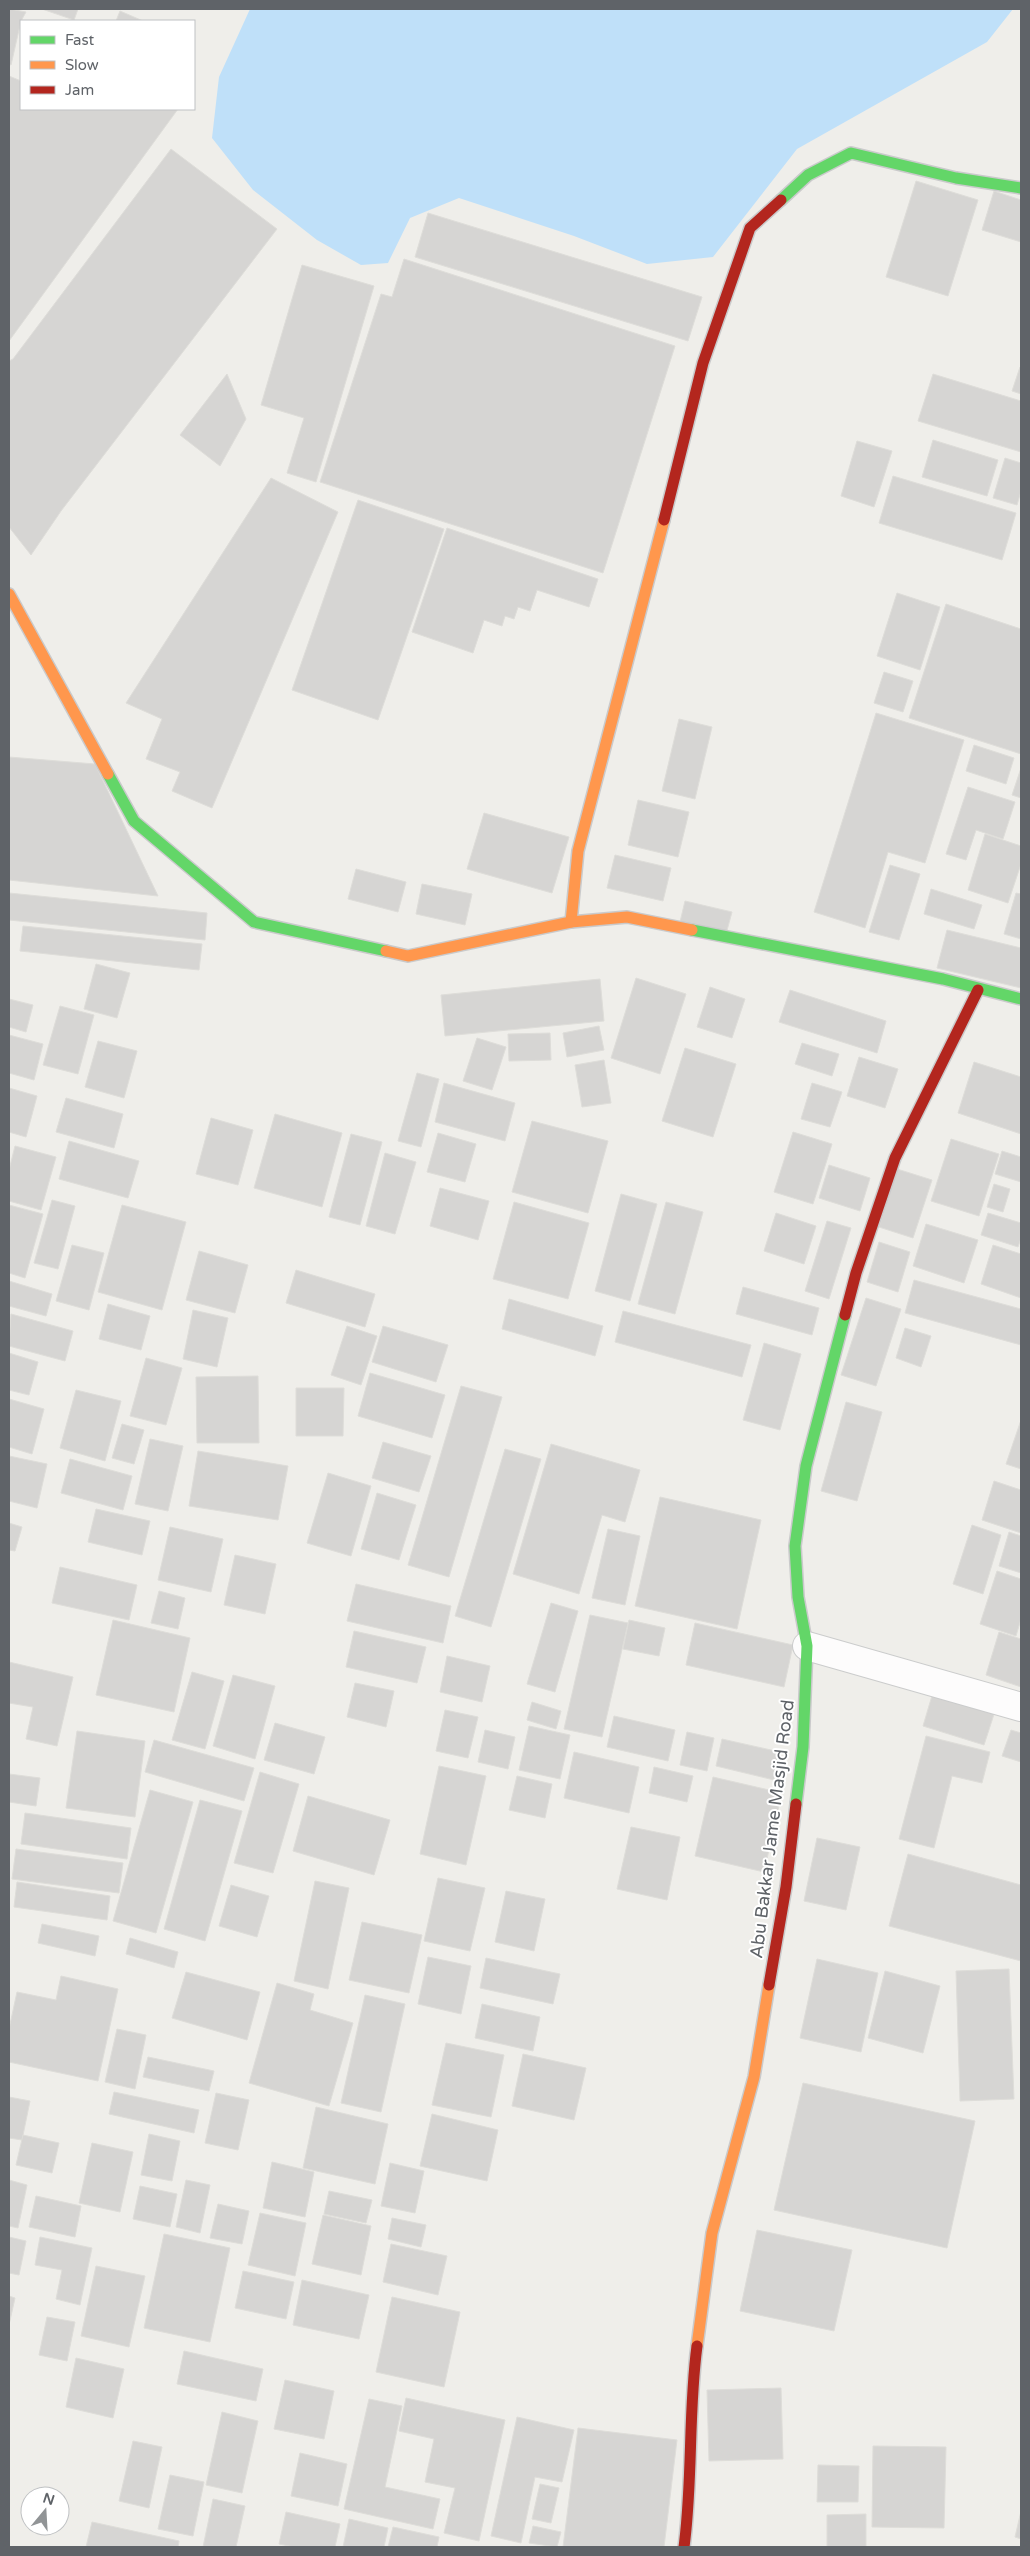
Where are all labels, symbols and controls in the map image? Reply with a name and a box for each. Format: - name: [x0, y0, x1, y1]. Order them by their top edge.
- legend: [20, 20, 195, 110]
- text: Fast: [65, 31, 95, 49]
- text: Slow: [65, 56, 99, 74]
- text: Jam: [65, 81, 94, 99]
- street label: Abu Bakkar Jame Masjid Road: [745, 1698, 799, 1960]
- north arrow: [20, 2486, 70, 2536]
- text: N: [41, 2489, 57, 2509]

